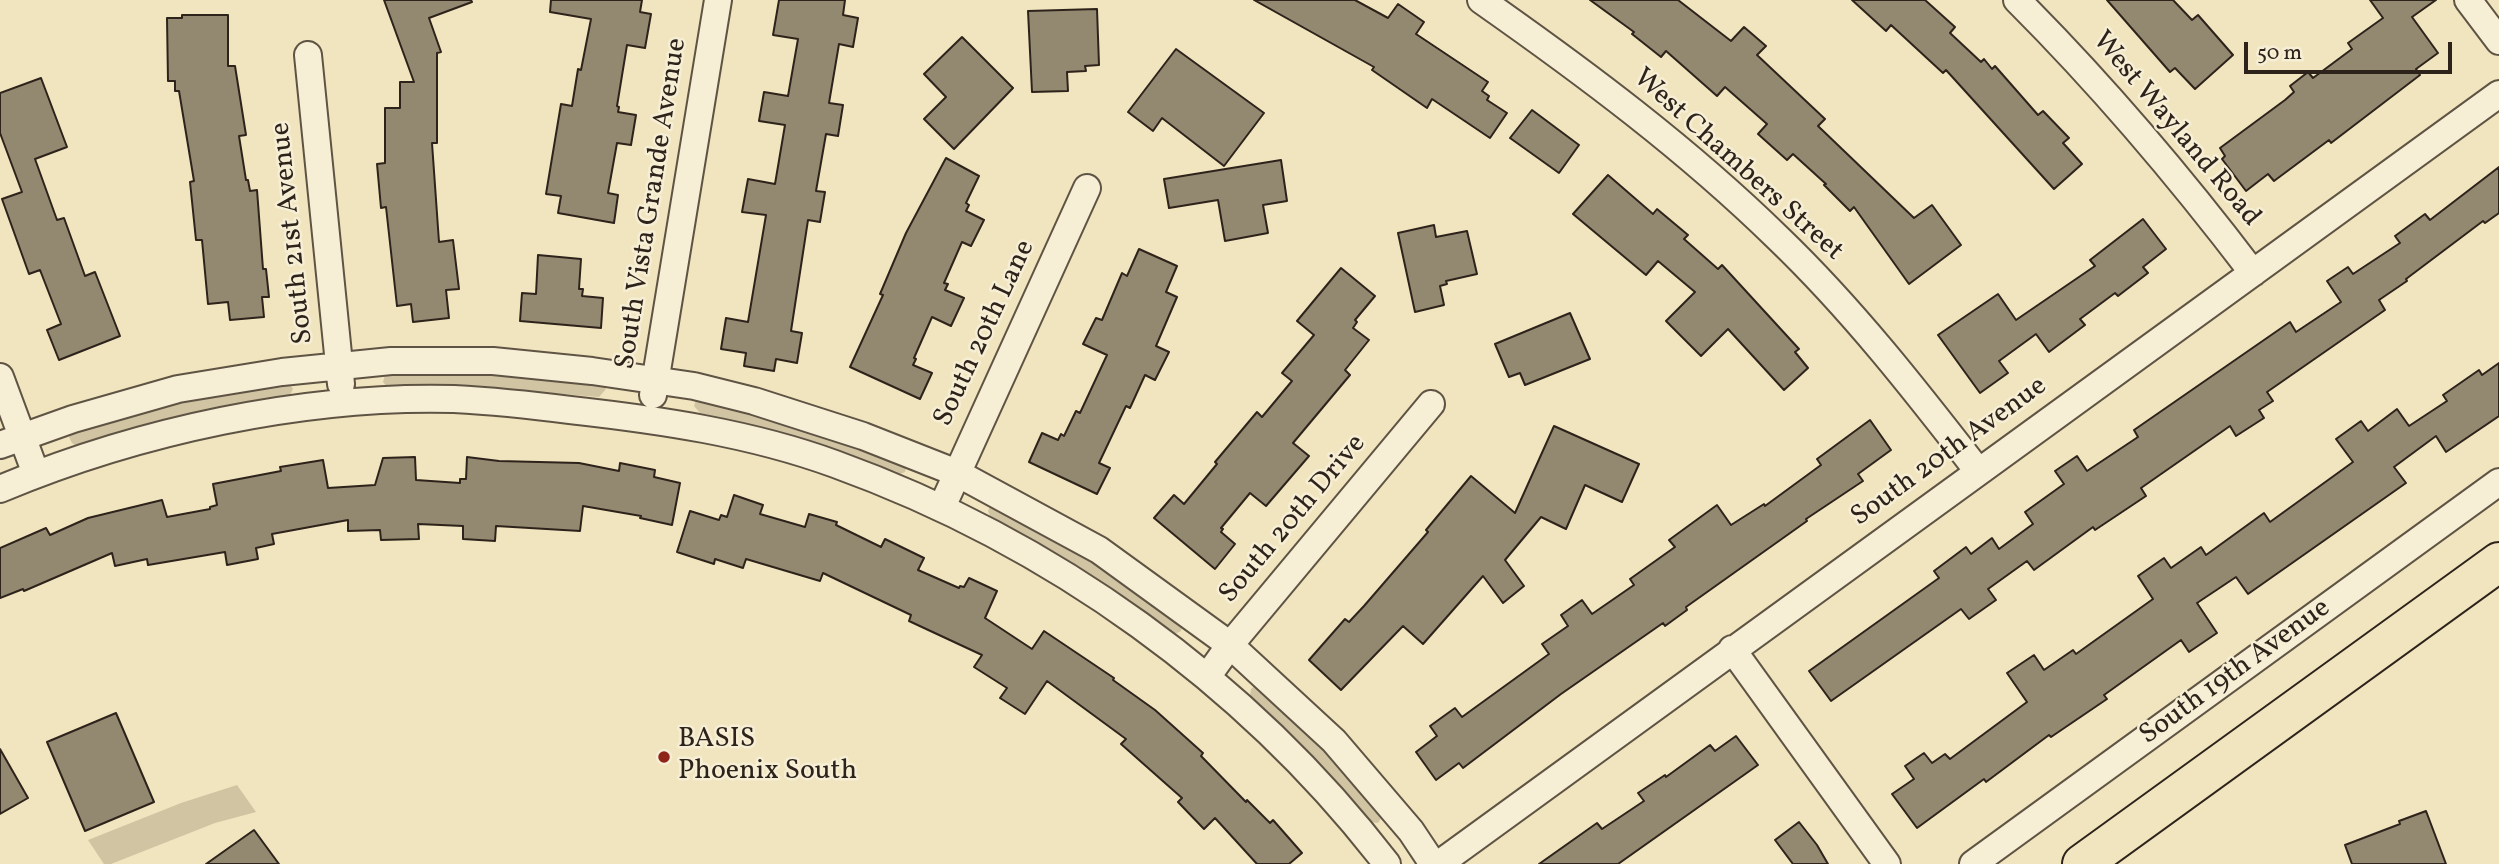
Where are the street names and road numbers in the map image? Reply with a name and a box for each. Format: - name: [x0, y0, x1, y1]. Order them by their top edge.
- street label: West Wayland Road: [2084, 26, 2266, 234]
- street label: South Vista Grande Avenue: [610, 36, 696, 372]
- street label: West Chambers Street: [1625, 63, 1849, 269]
- street label: South 21st Avenue: [266, 120, 322, 346]
- street label: South 20th Lane: [928, 236, 1044, 432]
- street label: South 20th Avenue: [1846, 371, 2054, 535]
- street label: South 20th Drive: [1214, 429, 1374, 611]
- street label: South 19th Avenue: [2134, 593, 2338, 753]

